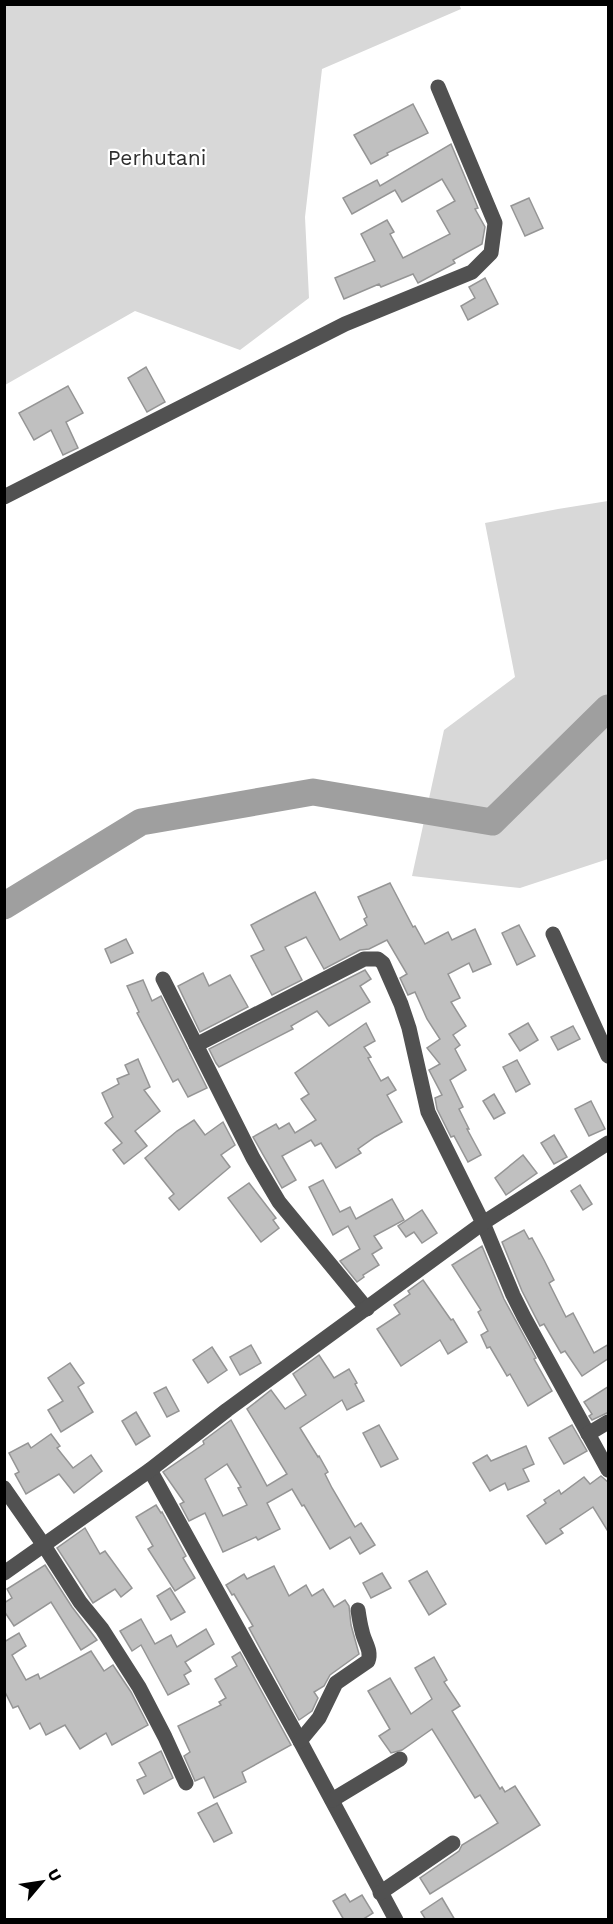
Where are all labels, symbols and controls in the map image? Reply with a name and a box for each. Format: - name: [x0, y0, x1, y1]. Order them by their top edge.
- park label: Perhutani: [108, 145, 206, 170]
- north arrow: [12, 1852, 72, 1912]
- text: U: [44, 1865, 66, 1885]

